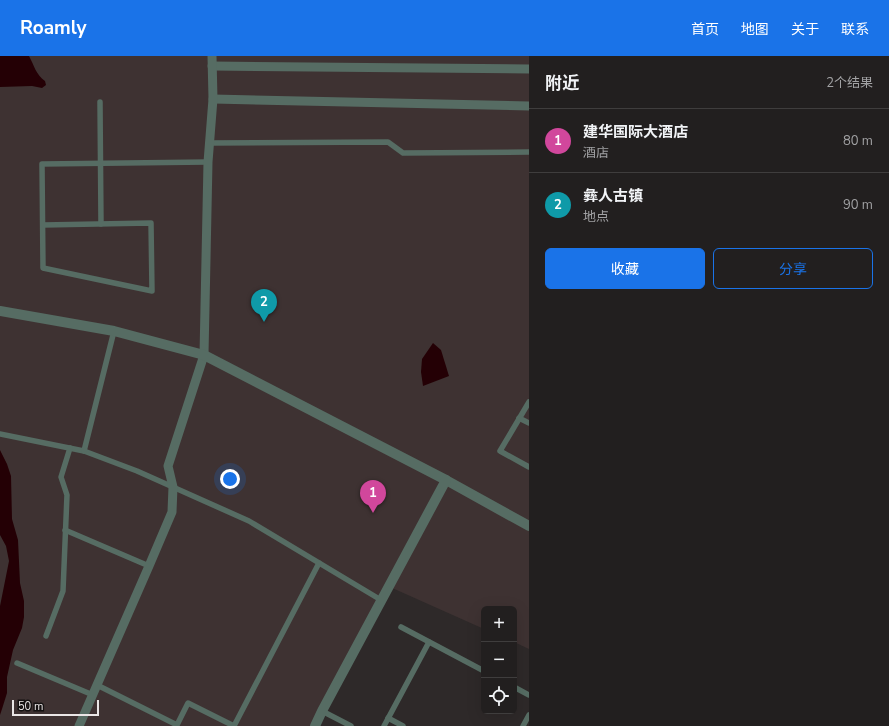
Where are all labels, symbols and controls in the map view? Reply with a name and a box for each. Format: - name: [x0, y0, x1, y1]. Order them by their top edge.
- text: Roamly: [20, 15, 87, 41]
- text: 首页: [691, 20, 719, 39]
- text: 地图: [741, 20, 769, 39]
- text: 关于: [791, 20, 819, 39]
- text: 联系: [841, 20, 869, 39]
- text: 附近: [545, 72, 579, 95]
- text: 2个结果: [826, 74, 873, 92]
- text: 建华国际大酒店: [583, 122, 688, 142]
- text: 1: [554, 132, 562, 150]
- text: 80 m: [843, 132, 873, 150]
- text: 酒店: [583, 144, 609, 162]
- text: 彝人古镇: [583, 186, 643, 206]
- text: 2: [554, 196, 562, 214]
- text: 90 m: [843, 196, 873, 214]
- text: 地点: [583, 208, 609, 226]
- button: 收藏: [545, 248, 705, 289]
- button: 分享: [713, 248, 873, 289]
- pin: 2: [251, 289, 277, 322]
- your location: [220, 469, 240, 489]
- pin: 1: [360, 480, 386, 513]
- map controls: [481, 606, 517, 714]
- button: +: [481, 606, 517, 642]
- button: −: [481, 642, 517, 678]
- button: locate: [481, 678, 517, 714]
- scale bar: [12, 698, 99, 717]
- text: 50 m: [18, 699, 43, 714]

